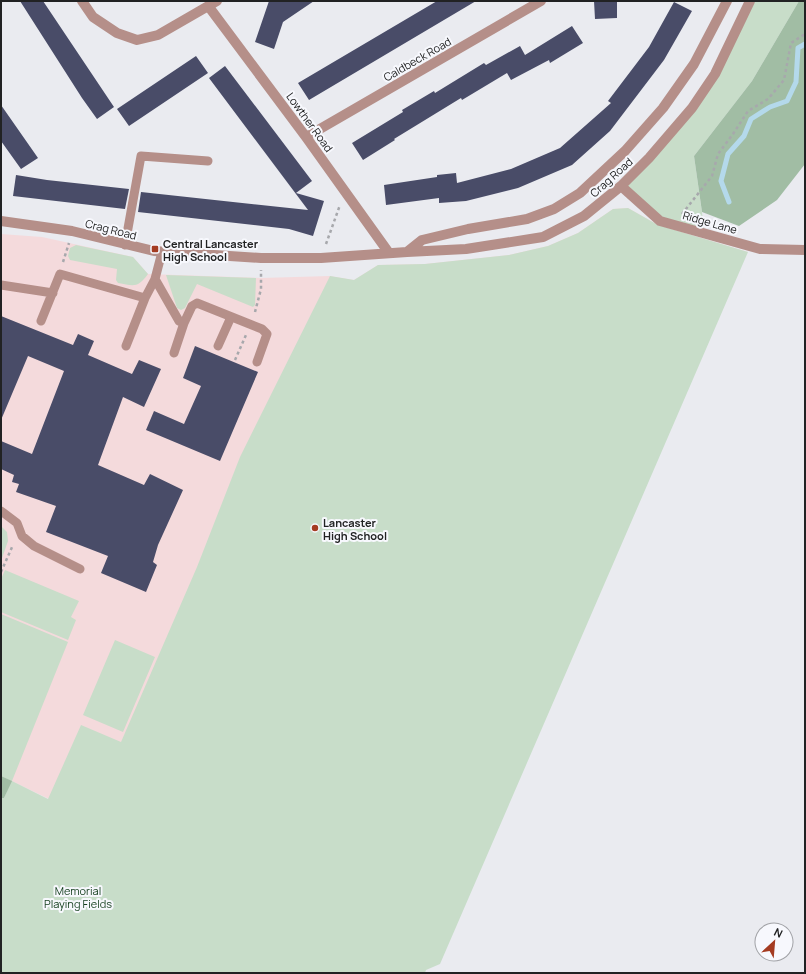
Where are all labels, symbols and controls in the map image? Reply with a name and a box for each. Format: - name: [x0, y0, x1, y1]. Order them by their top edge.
- street label: Caldbeck Road: [380, 34, 454, 84]
- street label: Lowther Road: [283, 89, 337, 155]
- street label: Crag Road: [586, 154, 636, 200]
- street label: Ridge Lane: [681, 207, 739, 237]
- street label: Crag Road: [84, 215, 138, 243]
- place label: Central Lancaster High School: [163, 236, 259, 264]
- marker: Central Lancaster High School: [150, 244, 160, 254]
- place label: Lancaster High School: [323, 515, 387, 543]
- marker: Lancaster High School: [310, 523, 320, 533]
- park label: Memorial Playing Fields: [44, 883, 112, 911]
- north arrow: [754, 922, 794, 962]
- text: N: [772, 924, 786, 941]

